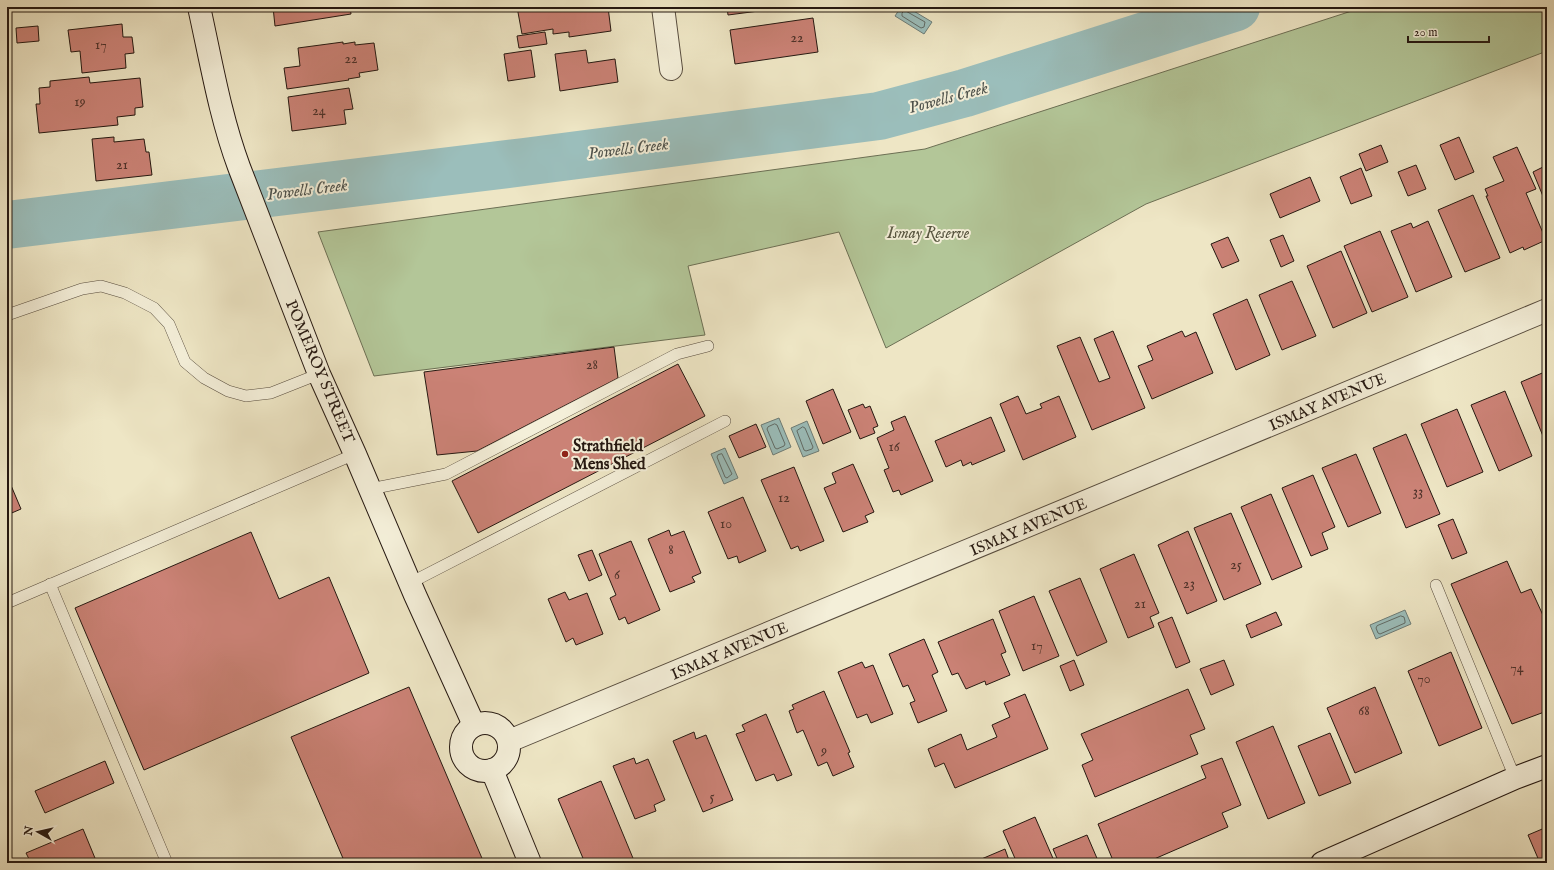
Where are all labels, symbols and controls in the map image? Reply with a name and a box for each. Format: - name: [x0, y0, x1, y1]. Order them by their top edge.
- scale bar: [1408, 18, 1489, 44]
- text: 20 m: [1414, 25, 1437, 40]
- house number: 22: [790, 29, 804, 47]
- house number: 17: [95, 36, 107, 54]
- house number: 22: [344, 50, 358, 68]
- water label: Powells Creek: [906, 78, 990, 119]
- house number: 19: [74, 93, 86, 111]
- house number: 24: [312, 102, 326, 120]
- water label: Powells Creek: [587, 134, 670, 165]
- house number: 21: [116, 156, 128, 174]
- water label: Powells Creek: [266, 175, 349, 206]
- park label: Ismay Reserve: [886, 224, 970, 244]
- street label: POMEROY STREET: [280, 297, 358, 447]
- house number: 28: [586, 356, 598, 374]
- street label: ISMAY AVENUE: [1266, 369, 1389, 437]
- place label: Strathfield Mens Shed: [573, 437, 646, 475]
- house number: 16: [888, 438, 901, 456]
- marker: Strathfield Mens Shed: [560, 449, 570, 459]
- house number: 33: [1413, 483, 1423, 501]
- house number: 12: [778, 489, 790, 507]
- street label: ISMAY AVENUE: [967, 494, 1090, 562]
- house number: 10: [720, 515, 732, 533]
- house number: 8: [668, 541, 674, 559]
- house number: 25: [1230, 556, 1242, 574]
- house number: 6: [614, 566, 621, 584]
- house number: 23: [1183, 575, 1195, 593]
- house number: 21: [1134, 595, 1146, 613]
- street label: ISMAY AVENUE: [668, 618, 791, 686]
- house number: 17: [1031, 637, 1043, 655]
- house number: 74: [1510, 659, 1524, 677]
- house number: 70: [1417, 670, 1431, 688]
- house number: 68: [1358, 702, 1370, 720]
- house number: 9: [820, 742, 827, 760]
- house number: 5: [709, 788, 715, 806]
- north arrow: [18, 812, 58, 852]
- text: N: [21, 825, 37, 837]

